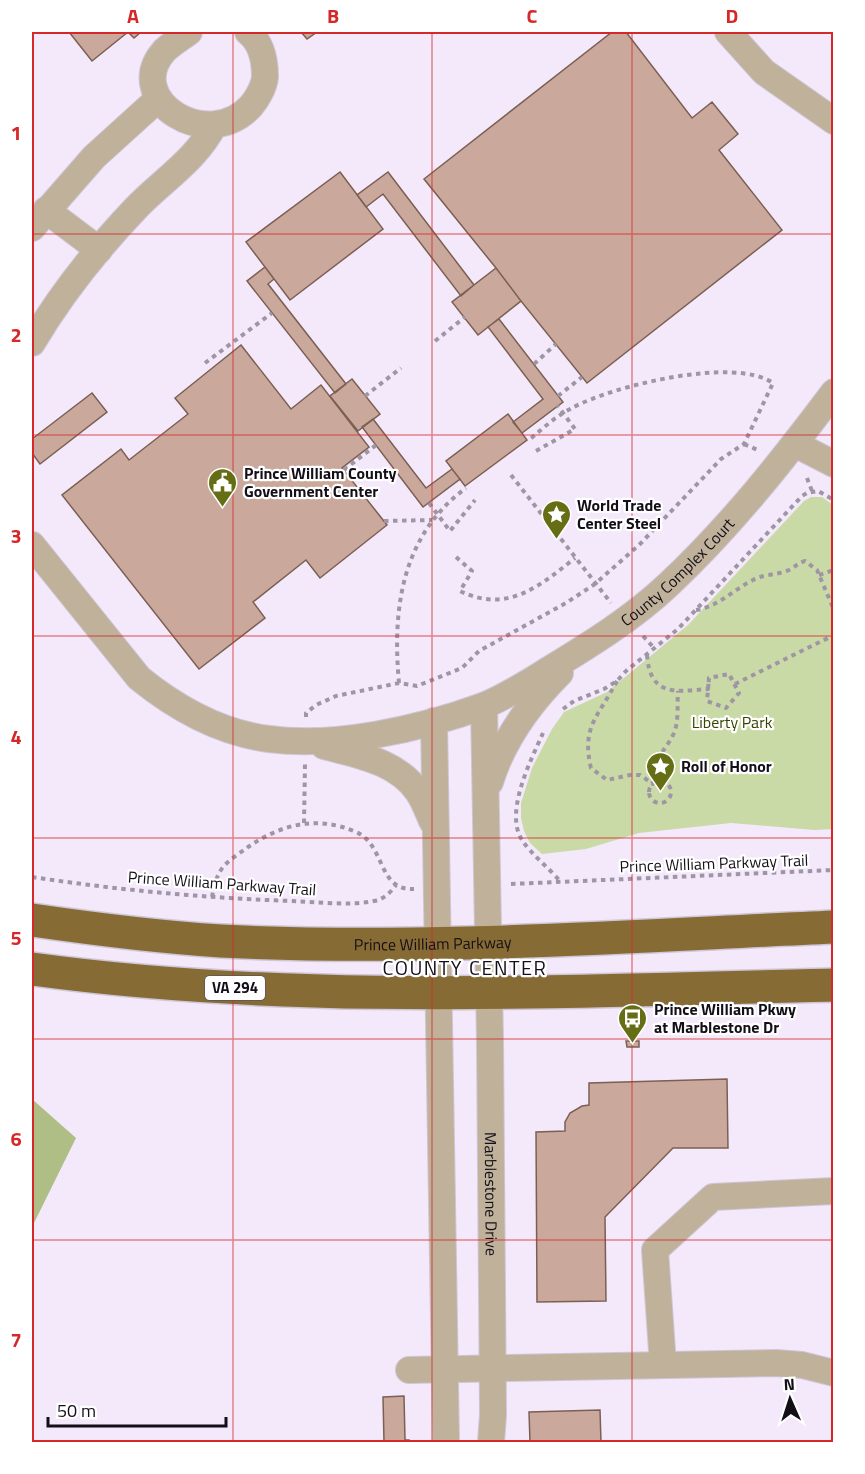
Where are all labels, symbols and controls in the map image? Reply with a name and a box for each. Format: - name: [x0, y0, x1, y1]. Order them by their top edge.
- text: A: [127, 0, 139, 31]
- text: B: [327, 0, 339, 31]
- text: C: [527, 0, 538, 31]
- text: D: [726, 0, 738, 31]
- text: 1: [10, 117, 22, 148]
- text: 2: [10, 319, 22, 350]
- place label: Prince William County Government Center: [244, 461, 397, 503]
- public building icon: Prince William County Government Center: [207, 466, 239, 508]
- place label: World Trade Center Steel: [577, 493, 661, 535]
- place icon: World Trade Center Steel: [540, 498, 572, 540]
- street label: County Complex Court: [615, 512, 740, 632]
- text: 3: [10, 520, 22, 551]
- park label: Liberty Park: [692, 710, 773, 734]
- text: 4: [10, 721, 22, 752]
- place icon: Roll of Honor: [644, 750, 676, 792]
- place label: Roll of Honor: [681, 754, 772, 778]
- street label: Prince William Parkway Trail: [619, 848, 809, 878]
- street label: Prince William Parkway Trail: [127, 864, 317, 902]
- text: 5: [10, 922, 22, 953]
- street label: Prince William Parkway: [354, 930, 512, 956]
- district label: COUNTY CENTER: [383, 952, 547, 983]
- road number: VA 294: [205, 976, 265, 1000]
- place label: Prince William Pkwy at Marblestone Dr: [654, 997, 796, 1039]
- bus stop icon: Prince William Pkwy at Marblestone Dr: [617, 1002, 649, 1044]
- text: 6: [10, 1123, 22, 1154]
- street label: Marblestone Drive: [479, 1132, 504, 1256]
- text: 7: [10, 1324, 22, 1355]
- north arrow: [760, 1369, 820, 1429]
- text: N: [783, 1372, 795, 1396]
- scale bar: [48, 1390, 226, 1428]
- text: 50 m: [57, 1397, 96, 1424]

